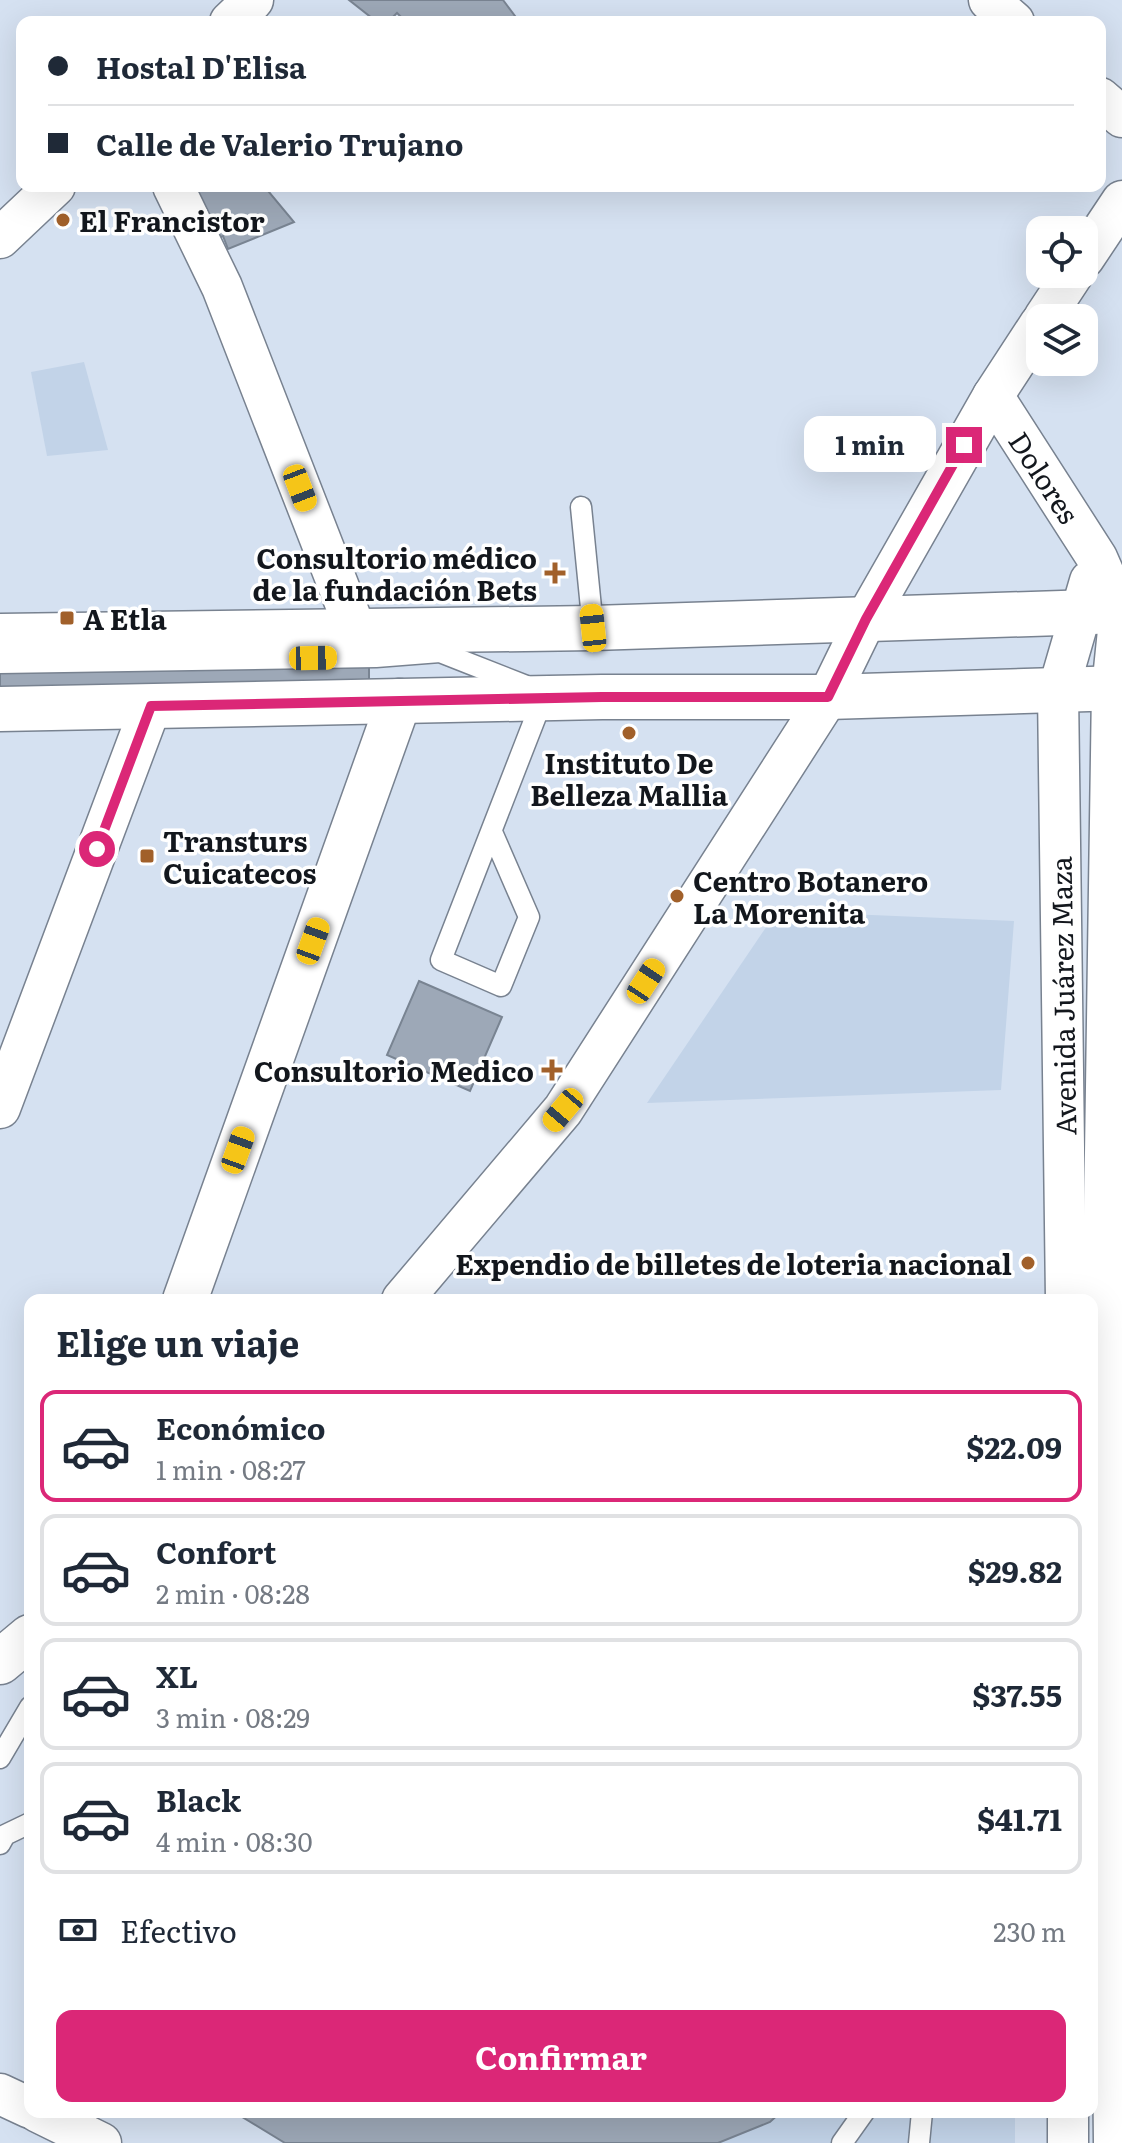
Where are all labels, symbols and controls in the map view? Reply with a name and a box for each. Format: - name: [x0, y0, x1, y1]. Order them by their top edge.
- text: Hostal D'Elisa: [96, 44, 306, 88]
- text: Calle de Valerio Trujano: [96, 121, 464, 165]
- place label: El Francistor: [79, 199, 265, 241]
- marker: El Francistor: [54, 211, 72, 229]
- map controls: [1026, 216, 1098, 376]
- button: locate: [1026, 216, 1098, 288]
- button: layers: [1026, 304, 1098, 376]
- callout: 1 min: [804, 417, 936, 473]
- street label: Dolores: [1000, 423, 1090, 531]
- text: 1 min: [835, 424, 905, 463]
- route end: [946, 427, 982, 463]
- car: [280, 461, 320, 515]
- place label: Consultorio médico de la fundación Bets: [252, 536, 537, 610]
- marker: Consultorio médico de la fundación Bets: [544, 562, 566, 584]
- place label: A Etla: [83, 597, 168, 639]
- car: [579, 603, 607, 653]
- marker: A Etla: [58, 609, 76, 627]
- car: [289, 646, 337, 670]
- marker: Instituto De Belleza Mallia: [620, 724, 638, 742]
- place label: Instituto De Belleza Mallia: [530, 741, 729, 815]
- place label: Transturs Cuicatecos: [163, 819, 316, 893]
- route start: [79, 831, 115, 867]
- marker: Transturs Cuicatecos: [138, 847, 156, 865]
- street label: Avenida Juárez Maza: [1039, 856, 1085, 1136]
- place label: Centro Botanero La Morenita: [693, 859, 928, 933]
- marker: Centro Botanero La Morenita: [668, 887, 686, 905]
- car: [294, 914, 332, 968]
- car: [623, 954, 669, 1008]
- place label: Consultorio Medico: [254, 1049, 534, 1091]
- marker: Consultorio Medico: [541, 1059, 563, 1081]
- car: [538, 1084, 588, 1136]
- car: [219, 1123, 257, 1177]
- place label: Expendio de billetes de loteria nacional: [455, 1242, 1012, 1284]
- marker: Expendio de billetes de loteria nacional: [1019, 1254, 1037, 1272]
- text: Elige un viaje: [56, 1315, 299, 1368]
- text: Económico: [156, 1405, 325, 1449]
- icon: car: [60, 1410, 132, 1482]
- text: $22.09: [966, 1424, 1062, 1468]
- text: 1 min · 08:27: [156, 1449, 306, 1488]
- text: Confort: [156, 1529, 277, 1573]
- icon: car: [60, 1534, 132, 1606]
- text: $29.82: [968, 1548, 1062, 1592]
- text: 2 min · 08:28: [156, 1573, 310, 1612]
- text: XL: [156, 1653, 198, 1697]
- icon: car: [60, 1658, 132, 1730]
- text: $37.55: [972, 1672, 1062, 1716]
- text: 3 min · 08:29: [156, 1697, 310, 1736]
- text: Black: [156, 1777, 241, 1821]
- icon: car: [60, 1782, 132, 1854]
- text: $41.71: [977, 1796, 1062, 1840]
- text: 4 min · 08:30: [156, 1821, 313, 1860]
- icon: cash: [56, 1908, 100, 1952]
- text: Efectivo: [120, 1908, 237, 1952]
- text: 230 m: [993, 1911, 1066, 1950]
- button: Confirmar: [56, 2010, 1066, 2102]

